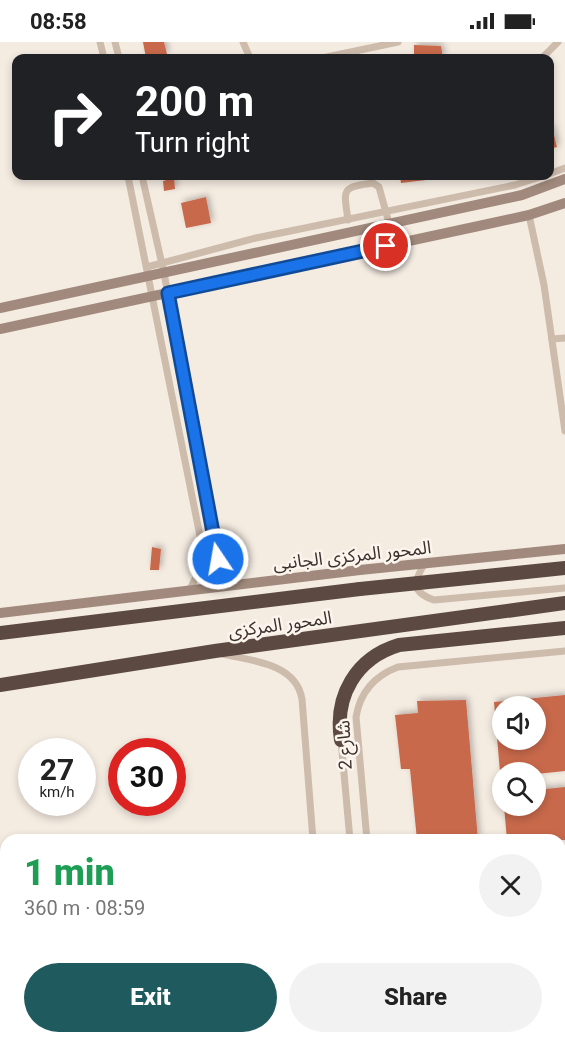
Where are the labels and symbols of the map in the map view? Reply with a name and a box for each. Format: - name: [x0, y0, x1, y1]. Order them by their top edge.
- pin: [360, 220, 411, 271]
- position arrow: [186, 527, 250, 591]
- street label: المحور المركزى الجانبى: [272, 536, 432, 575]
- street label: المحور المركزى: [227, 606, 333, 643]
- street label: شارع 2: [332, 719, 360, 770]
- speed limit sign: 30: [108, 738, 186, 816]

